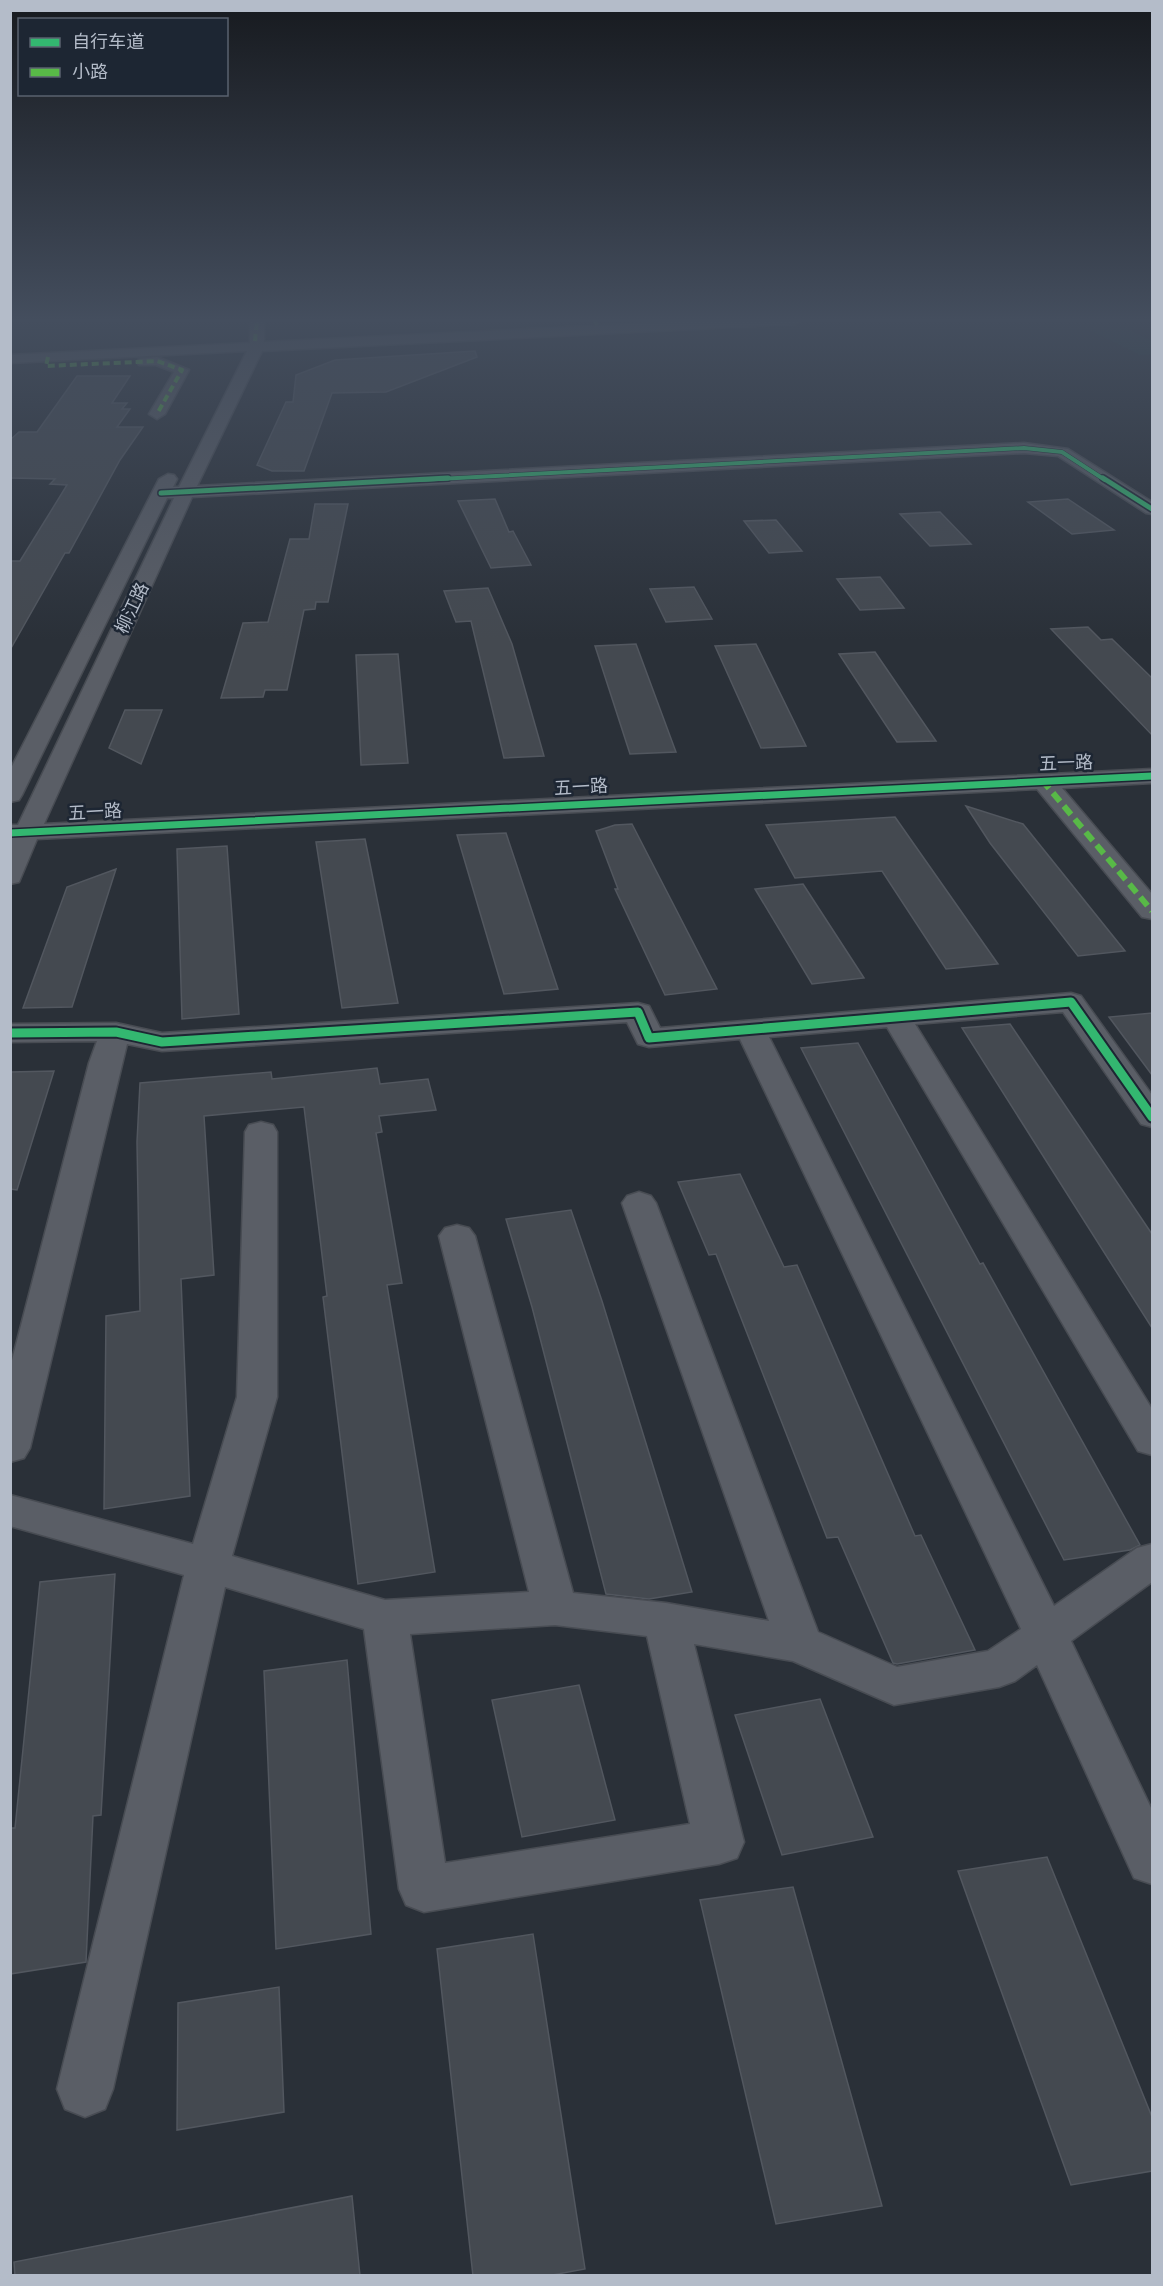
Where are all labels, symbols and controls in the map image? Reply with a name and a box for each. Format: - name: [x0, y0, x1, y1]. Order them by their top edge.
- legend: [18, 18, 228, 96]
- text: 自行车道: [72, 29, 144, 54]
- text: 小路: [72, 59, 108, 84]
- street label: 柳江路: [109, 578, 154, 638]
- street label: 五一路: [1039, 749, 1093, 776]
- street label: 五一路: [553, 773, 609, 800]
- street label: 五一路: [67, 798, 123, 825]

